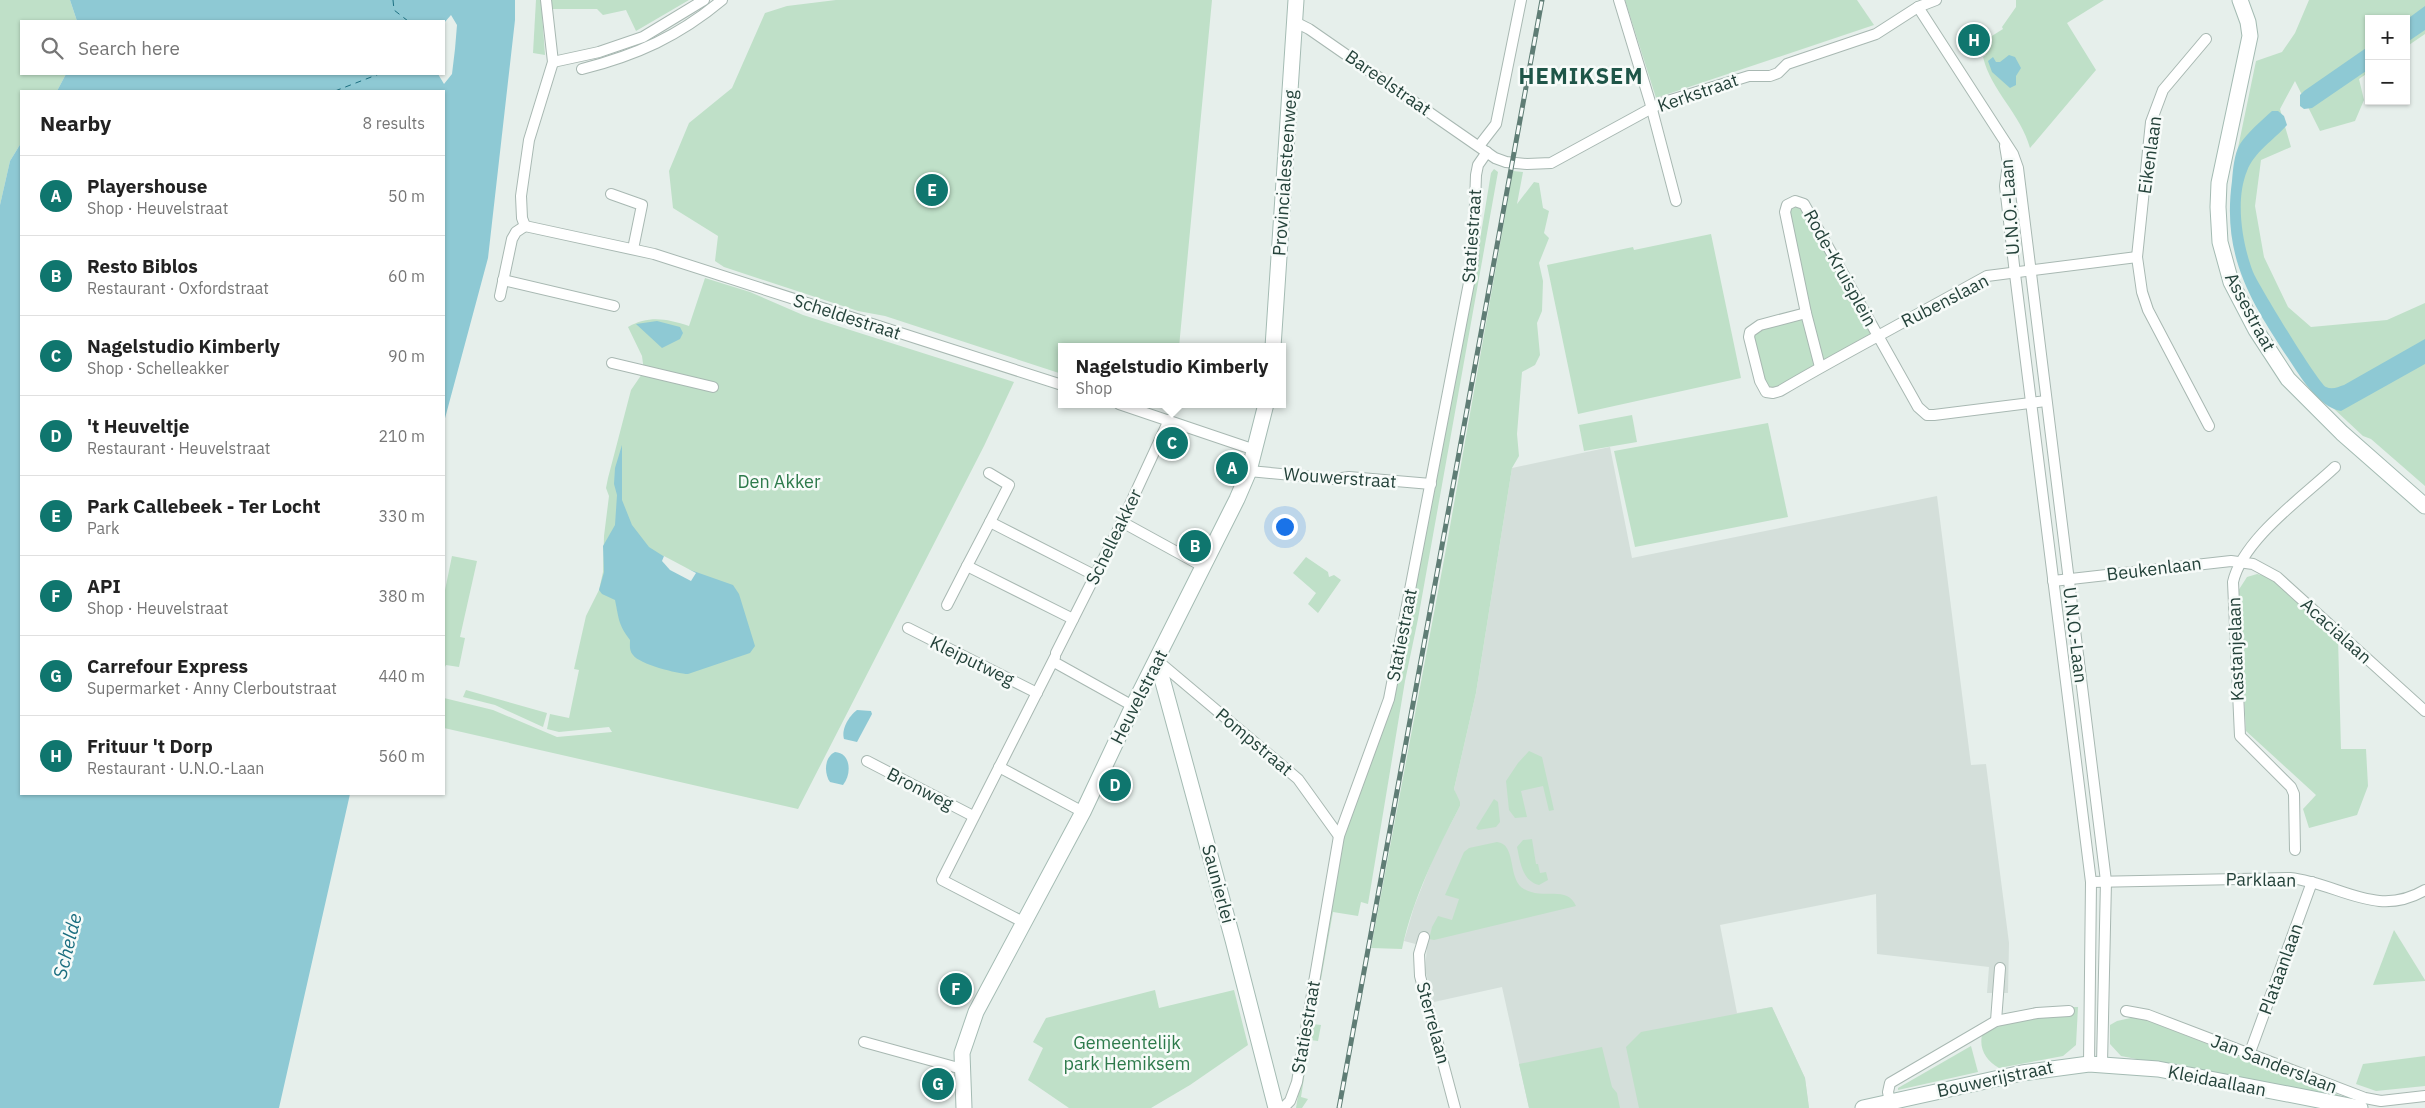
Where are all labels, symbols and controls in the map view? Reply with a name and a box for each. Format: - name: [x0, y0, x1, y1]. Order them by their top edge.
- map controls: [2365, 15, 2410, 105]
- button: +: [2365, 15, 2410, 60]
- search box: [20, 20, 445, 75]
- pin: H: [1958, 21, 1990, 59]
- icon: search: [38, 34, 66, 62]
- text: Search here: [78, 36, 180, 60]
- street label: Bareelstraat: [1341, 45, 1436, 121]
- button: −: [2365, 60, 2410, 105]
- district label: HEMIKSEM: [1519, 61, 1644, 90]
- street label: Kerkstraat: [1654, 68, 1741, 117]
- street label: Provincialesteenweg: [1267, 89, 1302, 257]
- text: Nearby: [40, 109, 111, 137]
- text: 8 results: [362, 113, 425, 133]
- street label: Eikenlaan: [2133, 114, 2166, 195]
- street label: U.N.O.-Laan: [1995, 158, 2024, 256]
- pin: E: [916, 171, 948, 209]
- text: Playershouse: [87, 174, 207, 198]
- text: A: [51, 186, 61, 206]
- text: 50 m: [388, 186, 425, 206]
- street label: Statiestraat: [1457, 188, 1486, 284]
- text: Shop · Heuvelstraat: [87, 198, 228, 218]
- street label: Rode-Kruisplein: [1799, 205, 1882, 330]
- text: Resto Biblos: [87, 254, 198, 278]
- text: B: [51, 266, 61, 286]
- text: 60 m: [388, 266, 425, 286]
- street label: Assestraat: [2220, 268, 2281, 355]
- street label: Rubenslaan: [1897, 269, 1992, 332]
- text: Restaurant · Oxfordstraat: [87, 278, 269, 298]
- street label: Scheldestraat: [790, 288, 904, 345]
- text: Nagelstudio Kimberly: [87, 334, 280, 358]
- popup: [1058, 343, 1286, 408]
- text: C: [51, 346, 61, 366]
- text: 90 m: [388, 346, 425, 366]
- text: Nagelstudio Kimberly: [1076, 354, 1268, 378]
- text: Shop · Schelleakker: [87, 358, 229, 378]
- text: Shop: [1076, 378, 1112, 398]
- text: 't Heuveltje: [87, 414, 189, 438]
- pin: C: [1156, 424, 1188, 462]
- text: D: [50, 426, 62, 446]
- text: 210 m: [378, 426, 425, 446]
- text: Restaurant · Heuvelstraat: [87, 438, 270, 458]
- pin: A: [1216, 449, 1248, 487]
- street label: Wouwerstraat: [1283, 462, 1397, 493]
- park label: Den Akker: [737, 470, 821, 493]
- street label: Schelleakker: [1080, 485, 1147, 589]
- text: Park Callebeek - Ter Locht: [87, 494, 321, 518]
- text: E: [51, 506, 61, 526]
- text: 330 m: [378, 506, 425, 526]
- your location: [1272, 514, 1298, 540]
- text: Park: [87, 518, 119, 538]
- pin: B: [1179, 527, 1211, 565]
- street label: Beukenlaan: [2105, 551, 2203, 586]
- text: API: [87, 574, 121, 598]
- text: F: [51, 586, 61, 606]
- text: 380 m: [378, 586, 425, 606]
- street label: U.N.O.-Laan: [2058, 586, 2093, 684]
- street label: Statiestraat: [1381, 587, 1422, 683]
- street label: Acacialaan: [2296, 593, 2377, 669]
- street label: Kastanjelaan: [2222, 597, 2249, 702]
- text: Shop · Heuvelstraat: [87, 598, 228, 618]
- street label: Kleiputweg: [926, 630, 1019, 691]
- street label: Heuvelstraat: [1105, 646, 1172, 748]
- text: Carrefour Express: [87, 654, 248, 678]
- text: G: [50, 666, 62, 686]
- text: 440 m: [378, 666, 425, 686]
- text: Supermarket · Anny Clerboutstraat: [87, 678, 337, 698]
- street label: Pompstraat: [1211, 703, 1298, 781]
- text: Frituur 't Dorp: [87, 734, 213, 758]
- text: H: [50, 746, 62, 766]
- text: 560 m: [378, 746, 425, 766]
- text: Restaurant · U.N.O.-Laan: [87, 758, 264, 778]
- street label: Bronweg: [883, 762, 958, 815]
- pin: D: [1099, 766, 1131, 804]
- street label: Saunierlei: [1197, 842, 1240, 926]
- street label: Parklaan: [2225, 867, 2297, 892]
- water label: Schelde: [47, 911, 87, 981]
- street label: Plataanlaan: [2253, 920, 2308, 1018]
- pin: F: [940, 970, 972, 1008]
- street label: Statiestraat: [1286, 979, 1325, 1075]
- street label: Sterrelaan: [1412, 979, 1455, 1066]
- street label: Jan Sanderslaan: [2208, 1029, 2341, 1098]
- park label: Gemeentelijk park Hemiksem: [1064, 1031, 1190, 1075]
- street label: Bouwerijstraat: [1935, 1055, 2055, 1102]
- street label: Kleidaallaan: [2166, 1060, 2268, 1101]
- pin: G: [922, 1065, 954, 1103]

